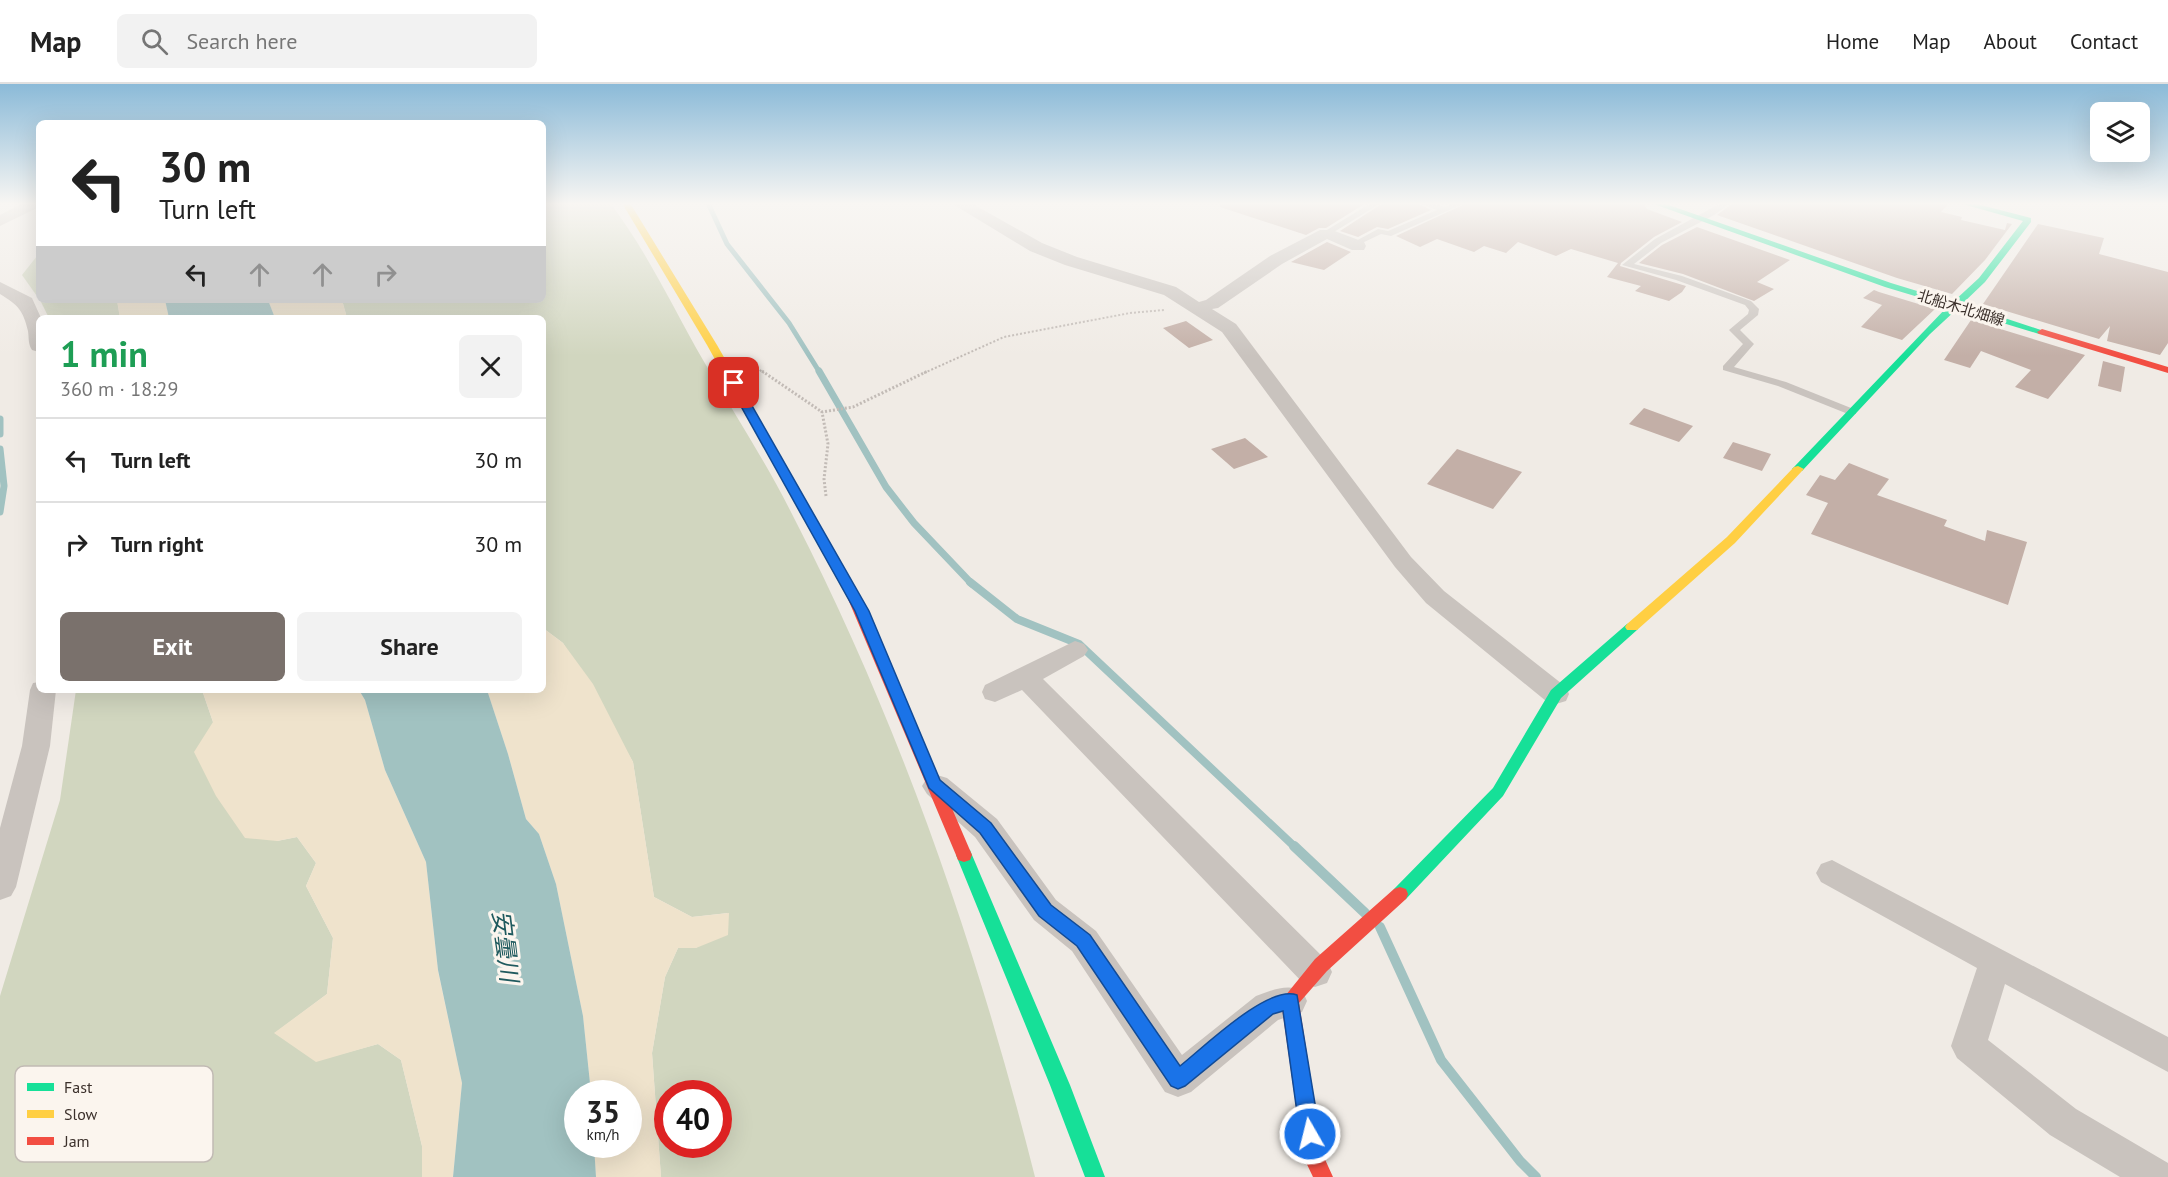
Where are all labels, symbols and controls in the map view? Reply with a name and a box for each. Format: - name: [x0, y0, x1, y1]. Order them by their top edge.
- search box: [117, 14, 537, 68]
- text: Map: [30, 23, 81, 60]
- icon: search: [138, 25, 171, 58]
- text: Search here: [186, 27, 297, 55]
- text: Home: [1826, 28, 1879, 55]
- text: Map: [1912, 28, 1951, 55]
- text: About: [1984, 28, 2037, 55]
- text: Contact: [2070, 28, 2138, 55]
- map controls: [2090, 102, 2150, 162]
- button: layers: [2090, 102, 2150, 162]
- text: 30 m: [159, 139, 251, 194]
- icon: left: [60, 144, 138, 222]
- text: Turn left: [159, 192, 256, 226]
- icon: left: [180, 258, 213, 291]
- icon: ahead: [243, 258, 276, 291]
- icon: ahead: [306, 258, 339, 291]
- icon: right: [369, 258, 402, 291]
- street label: 北船木北畑線: [1915, 285, 2007, 330]
- text: 1 min: [60, 330, 148, 377]
- button: close: [459, 335, 522, 398]
- pin: [708, 357, 759, 408]
- icon: arrive: [717, 366, 750, 399]
- text: 360 m · 18:29: [60, 376, 178, 402]
- icon: left: [60, 444, 93, 477]
- text: Turn left: [111, 446, 191, 474]
- text: 30 m: [474, 446, 522, 474]
- icon: right: [60, 528, 93, 561]
- text: Turn right: [111, 530, 203, 558]
- text: 30 m: [474, 530, 522, 558]
- button: Exit: [60, 612, 285, 681]
- button: Share: [297, 612, 522, 681]
- water label: 安曇川: [486, 908, 526, 987]
- legend: [15, 1066, 213, 1162]
- text: Fast: [64, 1077, 93, 1097]
- speed limit sign: 40: [654, 1080, 732, 1158]
- text: 35: [586, 1092, 620, 1131]
- position arrow: [1278, 1102, 1342, 1166]
- text: Slow: [64, 1104, 98, 1124]
- text: km/h: [587, 1125, 619, 1144]
- text: Jam: [63, 1131, 90, 1151]

